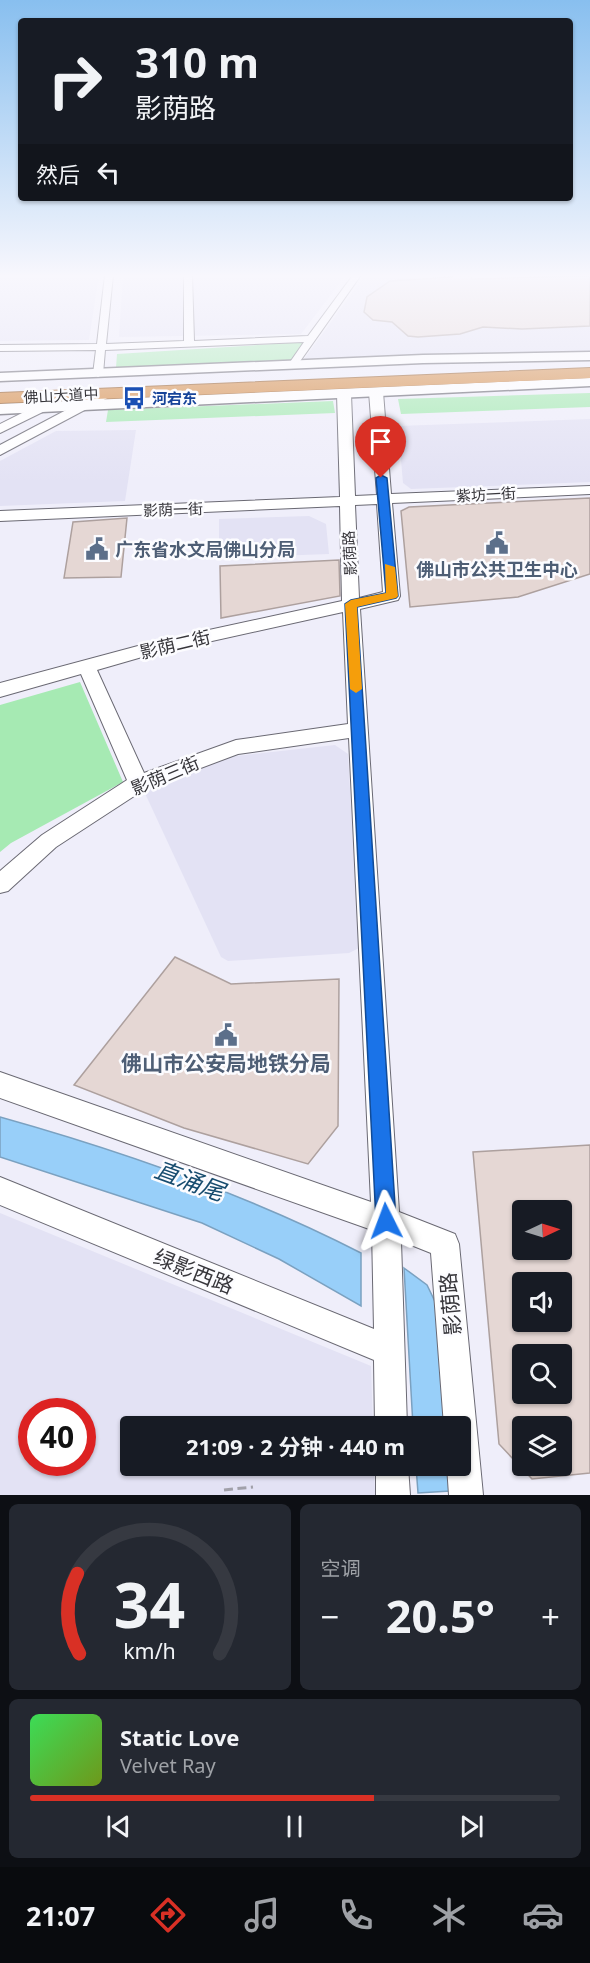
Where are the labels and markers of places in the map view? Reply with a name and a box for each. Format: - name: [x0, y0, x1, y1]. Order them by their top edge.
- bus stop icon: 河宕东: [121, 385, 147, 411]
- place label: 河宕东: [152, 388, 197, 408]
- pin: [355, 416, 406, 478]
- public building icon: 佛山市公共卫生中心: [484, 530, 510, 556]
- public building icon: 广东省水文局佛山分局: [84, 536, 110, 562]
- place label: 广东省水文局佛山分局: [115, 537, 295, 561]
- place label: 佛山市公共卫生中心: [416, 557, 578, 581]
- public building icon: 佛山市公安局地铁分局: [213, 1022, 239, 1048]
- place label: 佛山市公安局地铁分局: [121, 1049, 331, 1077]

